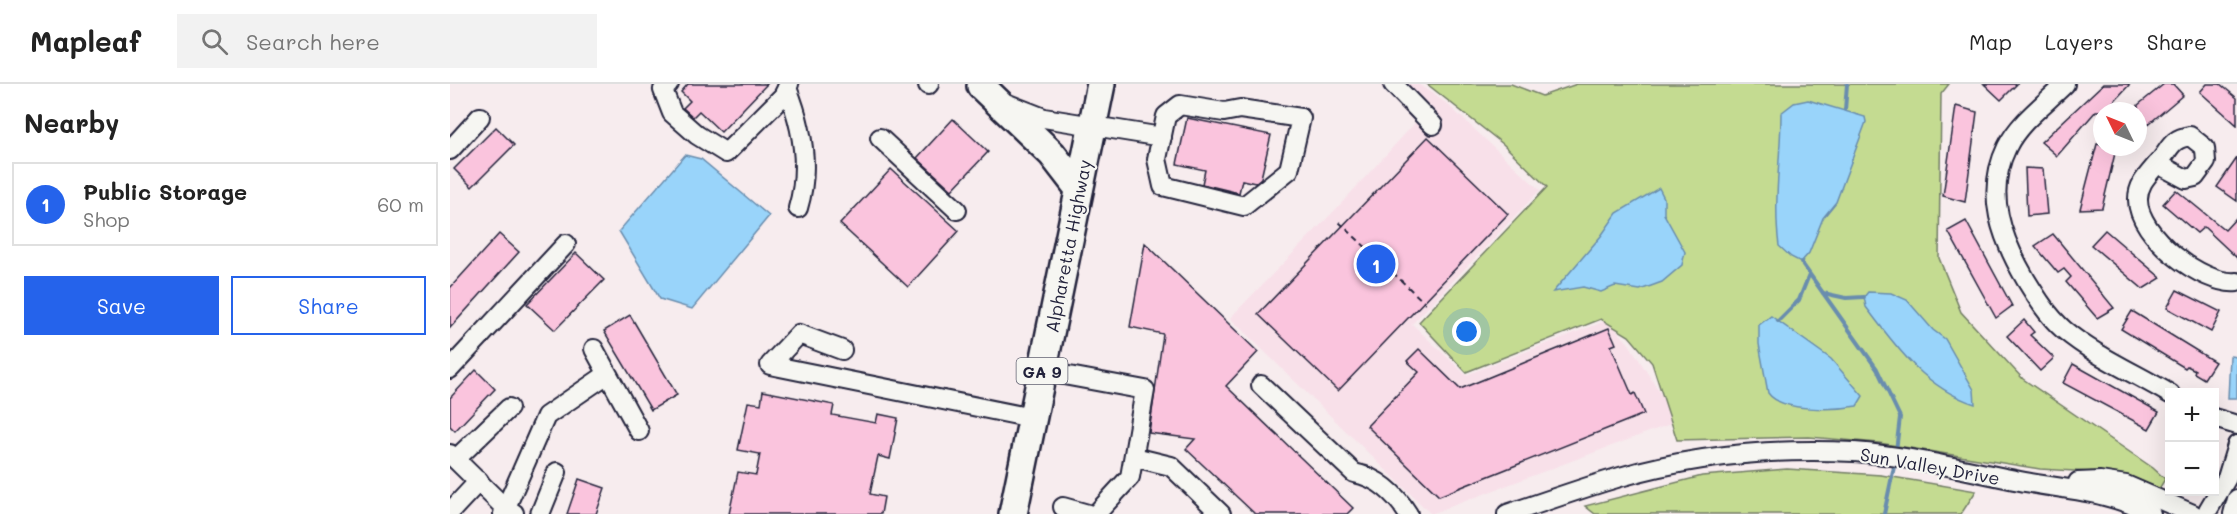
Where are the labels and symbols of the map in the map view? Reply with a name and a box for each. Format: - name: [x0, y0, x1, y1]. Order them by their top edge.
- north arrow: [2093, 102, 2147, 156]
- street label: Alpharetta Highway: [1039, 157, 1097, 335]
- pin: 1: [1356, 242, 1396, 286]
- your location: [1452, 317, 1481, 346]
- road number: GA 9: [1016, 358, 1068, 384]
- street label: Sun Valley Drive: [1858, 442, 2002, 490]

